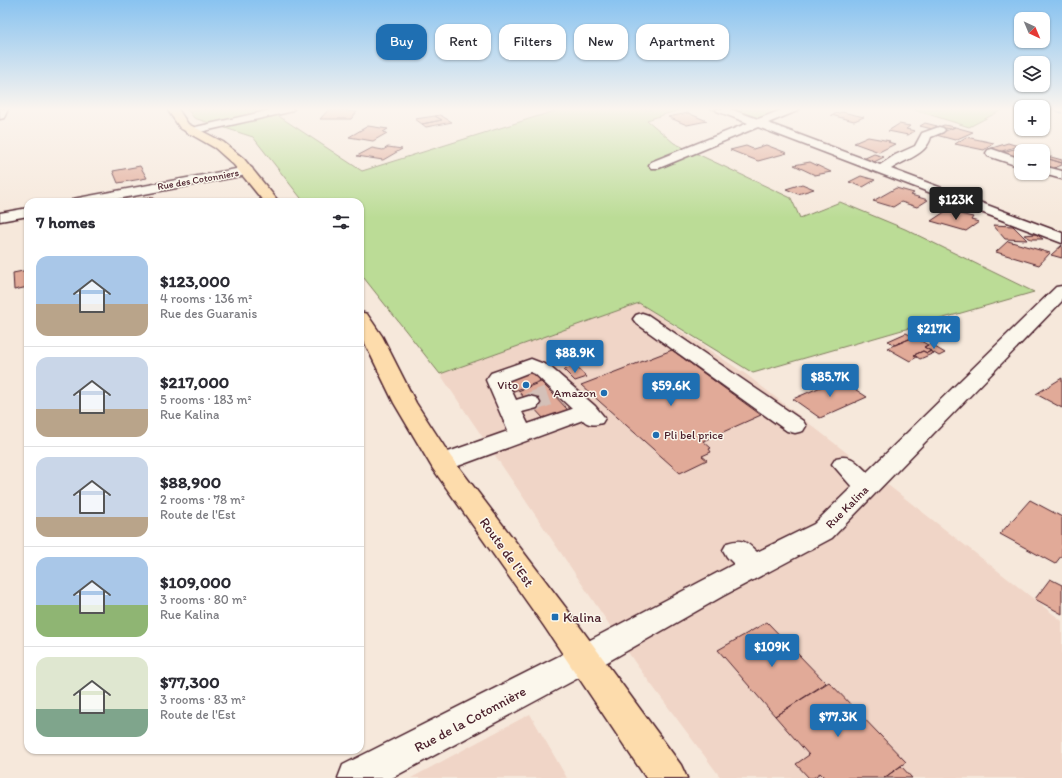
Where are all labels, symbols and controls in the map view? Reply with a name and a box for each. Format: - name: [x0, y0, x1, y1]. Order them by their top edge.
- north arrow: [1014, 12, 1050, 48]
- map controls: [1014, 12, 1050, 180]
- chip: Buy: [376, 24, 427, 60]
- chip: Rent: [435, 24, 491, 60]
- chip: Filters: [499, 24, 566, 60]
- chip: New: [574, 24, 628, 60]
- chip: Apartment: [636, 24, 729, 60]
- button: layers: [1014, 56, 1050, 92]
- button: +: [1014, 100, 1050, 136]
- button: −: [1014, 144, 1050, 180]
- street label: Rue des Cotonniers: [156, 166, 240, 193]
- pin: $123K: [928, 187, 984, 221]
- text: $123K: [939, 192, 973, 207]
- icon: filters: [330, 211, 352, 233]
- text: 7 homes: [36, 212, 96, 232]
- text: $123,000: [160, 271, 230, 291]
- icon: home: [68, 272, 116, 320]
- text: 4 rooms · 136 m²: [160, 291, 252, 306]
- text: Rue des Guaranis: [160, 306, 257, 321]
- pin: $217K: [906, 316, 962, 350]
- text: $217K: [917, 321, 951, 336]
- pin: $88.9K: [542, 340, 608, 374]
- text: $88.9K: [555, 345, 595, 360]
- pin: $85.7K: [797, 364, 863, 398]
- text: $85.7K: [811, 369, 849, 384]
- text: $217,000: [160, 372, 229, 392]
- icon: home: [68, 373, 116, 421]
- pin: $59.6K: [638, 373, 704, 407]
- place label: Vito: [497, 378, 518, 392]
- text: $59.6K: [652, 378, 690, 393]
- marker: Vito: [521, 380, 531, 390]
- place label: Amazon: [554, 386, 596, 400]
- marker: Amazon: [599, 388, 609, 398]
- text: 5 rooms · 183 m²: [160, 392, 252, 407]
- text: Rue Kalina: [160, 407, 219, 422]
- place label: Pli bel price: [664, 428, 724, 442]
- marker: Pli bel price: [651, 430, 661, 440]
- text: $88,900: [160, 472, 221, 492]
- icon: home: [68, 473, 116, 521]
- street label: Rue Kalina: [823, 483, 871, 531]
- text: 2 rooms · 78 m²: [160, 492, 245, 507]
- text: Route de l'Est: [160, 507, 236, 522]
- street label: Route de l'Est: [476, 514, 537, 590]
- text: $109,000: [160, 572, 231, 592]
- icon: home: [68, 573, 116, 621]
- text: 3 rooms · 80 m²: [160, 592, 247, 607]
- text: Rue Kalina: [160, 607, 219, 622]
- place label: Kalina: [563, 609, 602, 626]
- marker: Kalina: [550, 612, 560, 622]
- pin: $109K: [744, 634, 800, 668]
- text: $109K: [754, 639, 790, 654]
- text: $77,300: [160, 672, 220, 692]
- icon: home: [68, 673, 116, 721]
- street label: Rue de la Cotonnière: [411, 683, 529, 756]
- text: 3 rooms · 83 m²: [160, 692, 246, 707]
- pin: $77.3K: [805, 704, 871, 738]
- text: Route de l'Est: [160, 707, 236, 722]
- text: $77.3K: [819, 709, 857, 724]

